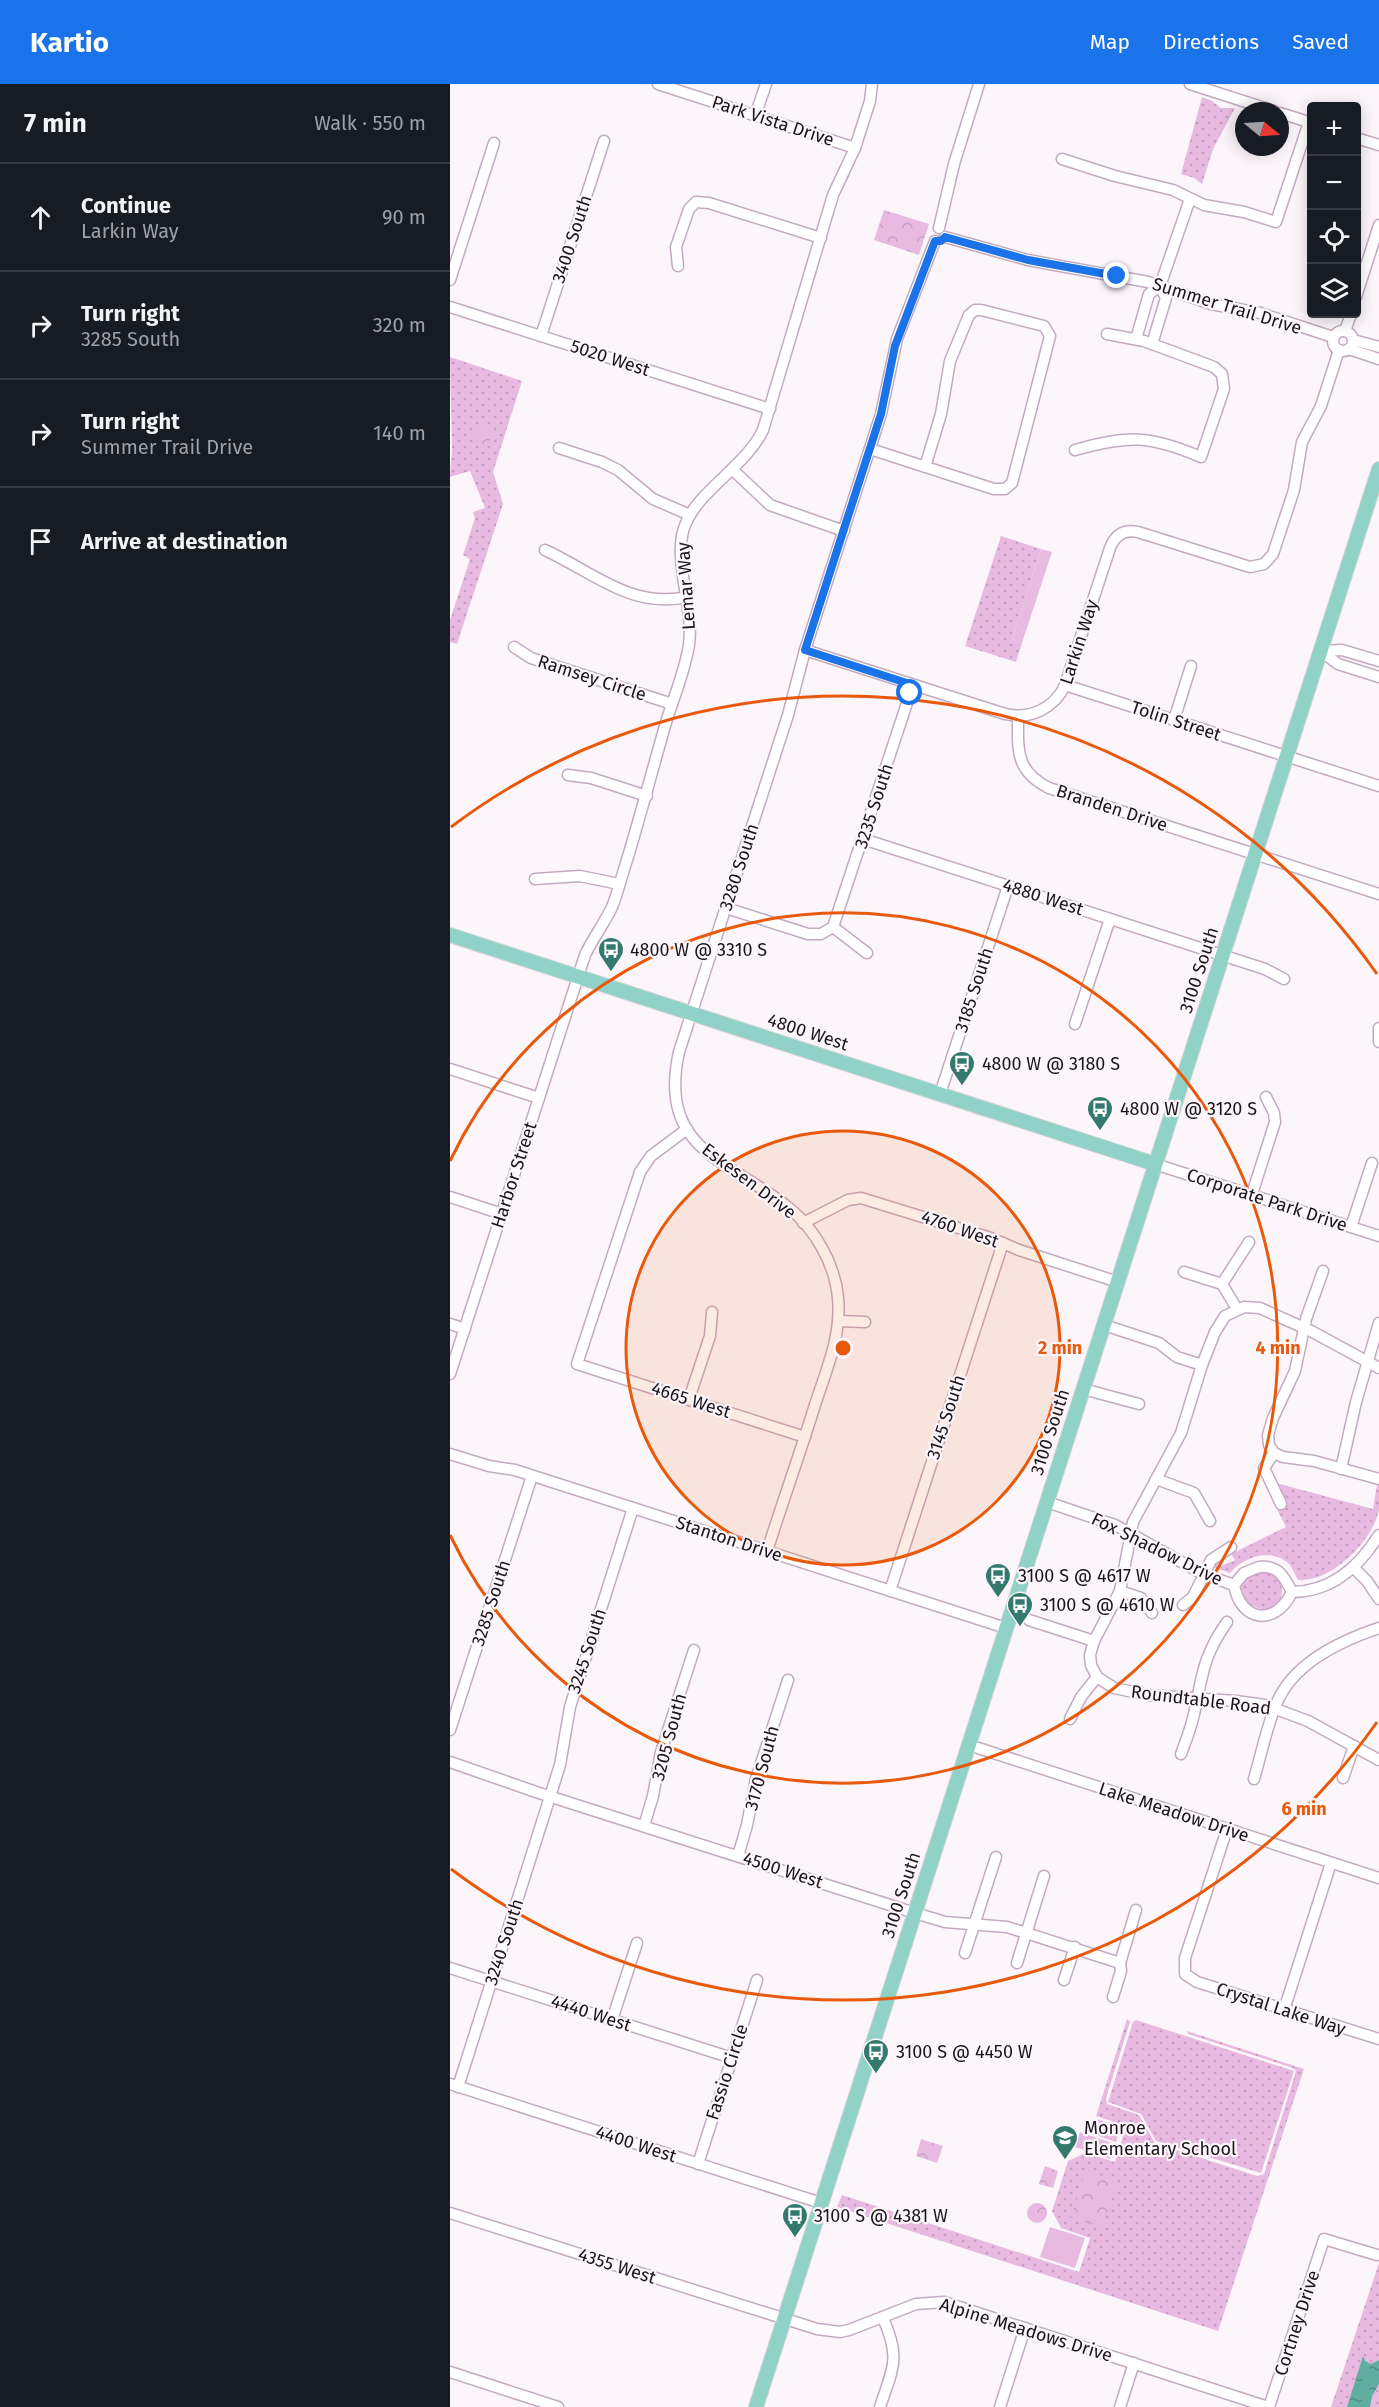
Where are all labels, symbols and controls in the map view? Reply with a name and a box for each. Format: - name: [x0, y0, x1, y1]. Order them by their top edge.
- text: Kartio: [30, 26, 109, 59]
- text: Map: [1090, 29, 1130, 55]
- text: Directions: [1163, 29, 1259, 55]
- text: Saved: [1292, 29, 1349, 55]
- street label: Park Vista Drive: [709, 91, 837, 151]
- north arrow: [1235, 102, 1289, 156]
- map controls: [1307, 102, 1361, 318]
- button: +: [1307, 102, 1361, 156]
- text: 7 min: [24, 108, 87, 139]
- text: Walk · 550 m: [314, 111, 426, 135]
- button: −: [1307, 156, 1361, 210]
- text: Continue: [81, 192, 171, 219]
- street label: 3400 South: [547, 192, 597, 286]
- icon: ahead: [24, 201, 57, 234]
- text: 90 m: [382, 205, 426, 229]
- button: locate: [1307, 210, 1361, 264]
- text: Larkin Way: [81, 219, 179, 243]
- route end: [1103, 262, 1129, 288]
- button: layers: [1307, 264, 1361, 318]
- street label: Summer Trail Drive: [1150, 273, 1304, 339]
- text: Turn right: [81, 300, 180, 327]
- icon: right: [24, 309, 57, 342]
- text: 320 m: [373, 313, 426, 337]
- text: 3285 South: [81, 327, 180, 351]
- street label: 5020 West: [568, 335, 653, 381]
- text: Turn right: [81, 408, 180, 435]
- icon: right: [24, 417, 57, 450]
- text: 140 m: [373, 421, 426, 445]
- text: Summer Trail Drive: [81, 435, 253, 459]
- icon: arrive: [24, 525, 57, 558]
- text: Arrive at destination: [81, 528, 288, 555]
- street label: Lemar Way: [672, 541, 700, 631]
- street label: Larkin Way: [1055, 597, 1103, 687]
- street label: Ramsey Circle: [535, 650, 649, 706]
- route start: [896, 679, 922, 705]
- street label: Tolin Street: [1128, 696, 1224, 746]
- street label: 3235 South: [850, 761, 898, 851]
- street label: Branden Drive: [1054, 780, 1170, 836]
- street label: 3280 South: [715, 821, 763, 913]
- street label: 4880 West: [1000, 874, 1087, 921]
- street label: 3100 South: [1175, 924, 1223, 1016]
- bus stop icon: 4800 W @ 3310 S: [596, 935, 626, 973]
- place label: 4800 W @ 3310 S: [630, 939, 767, 961]
- street label: 3185 South: [950, 945, 998, 1035]
- street label: 4800 West: [765, 1009, 852, 1056]
- bus stop icon: 4800 W @ 3180 S: [947, 1049, 977, 1087]
- place label: 4800 W @ 3180 S: [982, 1053, 1120, 1075]
- bus stop icon: 4800 W @ 3120 S: [1085, 1094, 1115, 1132]
- place label: 4800 W @ 3120 S: [1120, 1098, 1257, 1120]
- street label: Harbor Street: [486, 1118, 542, 1231]
- street label: Eskesen Drive: [697, 1138, 801, 1224]
- street label: Corporate Park Drive: [1184, 1164, 1350, 1236]
- street label: 4760 West: [918, 1205, 1002, 1253]
- text: 2 min: [1038, 1337, 1082, 1359]
- text: 4 min: [1255, 1337, 1301, 1359]
- centre of rings: [833, 1338, 853, 1358]
- street label: 3145 South: [922, 1372, 970, 1462]
- street label: 4665 West: [649, 1377, 734, 1423]
- street label: 3100 South: [1026, 1386, 1074, 1478]
- street label: Fox Shadow Drive: [1088, 1508, 1226, 1590]
- street label: Stanton Drive: [673, 1511, 785, 1567]
- street label: 3285 South: [467, 1557, 515, 1649]
- bus stop icon: 3100 S @ 4617 W: [983, 1561, 1013, 1599]
- place label: 3100 S @ 4617 W: [1018, 1565, 1151, 1587]
- bus stop icon: 3100 S @ 4610 W: [1005, 1590, 1035, 1628]
- place label: 3100 S @ 4610 W: [1040, 1594, 1175, 1616]
- street label: 3245 South: [563, 1606, 611, 1696]
- street label: Roundtable Road: [1130, 1680, 1272, 1720]
- street label: 3205 South: [647, 1691, 691, 1783]
- street label: 3170 South: [740, 1723, 784, 1813]
- street label: Lake Meadow Drive: [1096, 1777, 1252, 1847]
- text: 6 min: [1281, 1798, 1327, 1820]
- street label: 4500 West: [740, 1847, 826, 1893]
- street label: 3100 South: [877, 1849, 925, 1941]
- street label: 3240 South: [480, 1896, 528, 1988]
- street label: Crystal Lake Way: [1213, 1978, 1349, 2040]
- street label: 4440 West: [548, 1990, 634, 2036]
- street label: Fassio Circle: [701, 2021, 753, 2123]
- bus stop icon: 3100 S @ 4450 W: [861, 2037, 891, 2075]
- place label: 3100 S @ 4450 W: [896, 2041, 1033, 2063]
- place label: Monroe Elementary School: [1084, 2117, 1236, 2160]
- street label: 4400 West: [593, 2121, 680, 2168]
- school or university icon: Monroe Elementary School: [1050, 2123, 1080, 2161]
- bus stop icon: 3100 S @ 4381 W: [780, 2201, 810, 2239]
- place label: 3100 S @ 4381 W: [814, 2205, 948, 2227]
- street label: 4355 West: [575, 2243, 659, 2289]
- street label: Cortney Drive: [1270, 2267, 1324, 2379]
- street label: Alpine Meadows Drive: [937, 2293, 1115, 2367]

